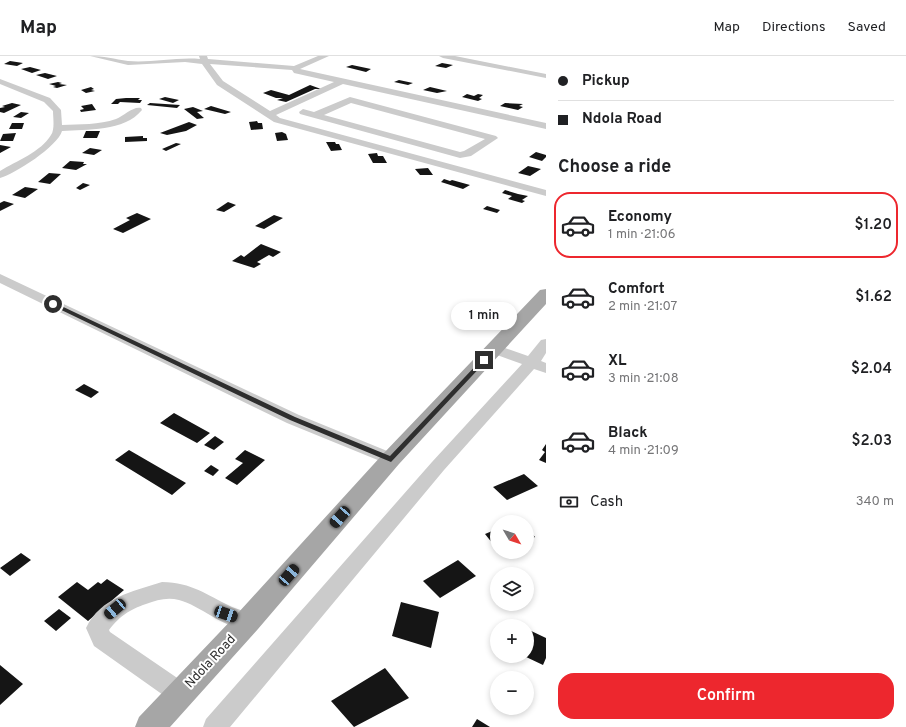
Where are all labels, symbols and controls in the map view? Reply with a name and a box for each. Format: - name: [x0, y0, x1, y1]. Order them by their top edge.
- text: Map: [20, 16, 57, 40]
- text: Map: [714, 19, 740, 36]
- text: Directions: [762, 19, 826, 36]
- text: Saved: [848, 19, 886, 36]
- text: Pickup: [582, 72, 630, 91]
- text: Ndola Road: [582, 110, 662, 129]
- text: Choose a ride: [558, 156, 671, 179]
- icon: car: [560, 207, 596, 243]
- text: Economy: [608, 208, 672, 227]
- text: $1.20: [855, 216, 892, 235]
- text: 1 min · 21:06: [608, 227, 675, 243]
- icon: car: [560, 279, 596, 315]
- text: Comfort: [608, 280, 665, 299]
- text: $1.62: [855, 288, 892, 307]
- route start: [44, 295, 62, 313]
- text: 2 min · 21:07: [608, 299, 677, 315]
- callout: 1 min: [451, 302, 517, 330]
- text: 1 min: [469, 308, 499, 324]
- route end: [475, 351, 493, 369]
- icon: car: [560, 351, 596, 387]
- text: XL: [608, 352, 626, 371]
- text: $2.04: [851, 360, 892, 379]
- text: 3 min · 21:08: [608, 371, 679, 387]
- icon: car: [560, 423, 596, 459]
- text: Black: [608, 424, 648, 443]
- text: $2.03: [852, 432, 892, 451]
- text: 4 min · 21:09: [608, 443, 679, 459]
- icon: cash: [558, 491, 580, 513]
- text: Cash: [590, 493, 623, 512]
- text: 340 m: [856, 494, 894, 510]
- car: [328, 504, 352, 530]
- north arrow: [490, 515, 534, 559]
- map controls: [490, 515, 534, 715]
- car: [277, 562, 301, 588]
- button: layers: [490, 567, 534, 611]
- car: [102, 597, 128, 621]
- car: [213, 604, 239, 624]
- button: +: [490, 619, 534, 663]
- street label: Ndola Road: [182, 632, 240, 692]
- button: −: [490, 671, 534, 715]
- button: Confirm: [558, 673, 894, 719]

